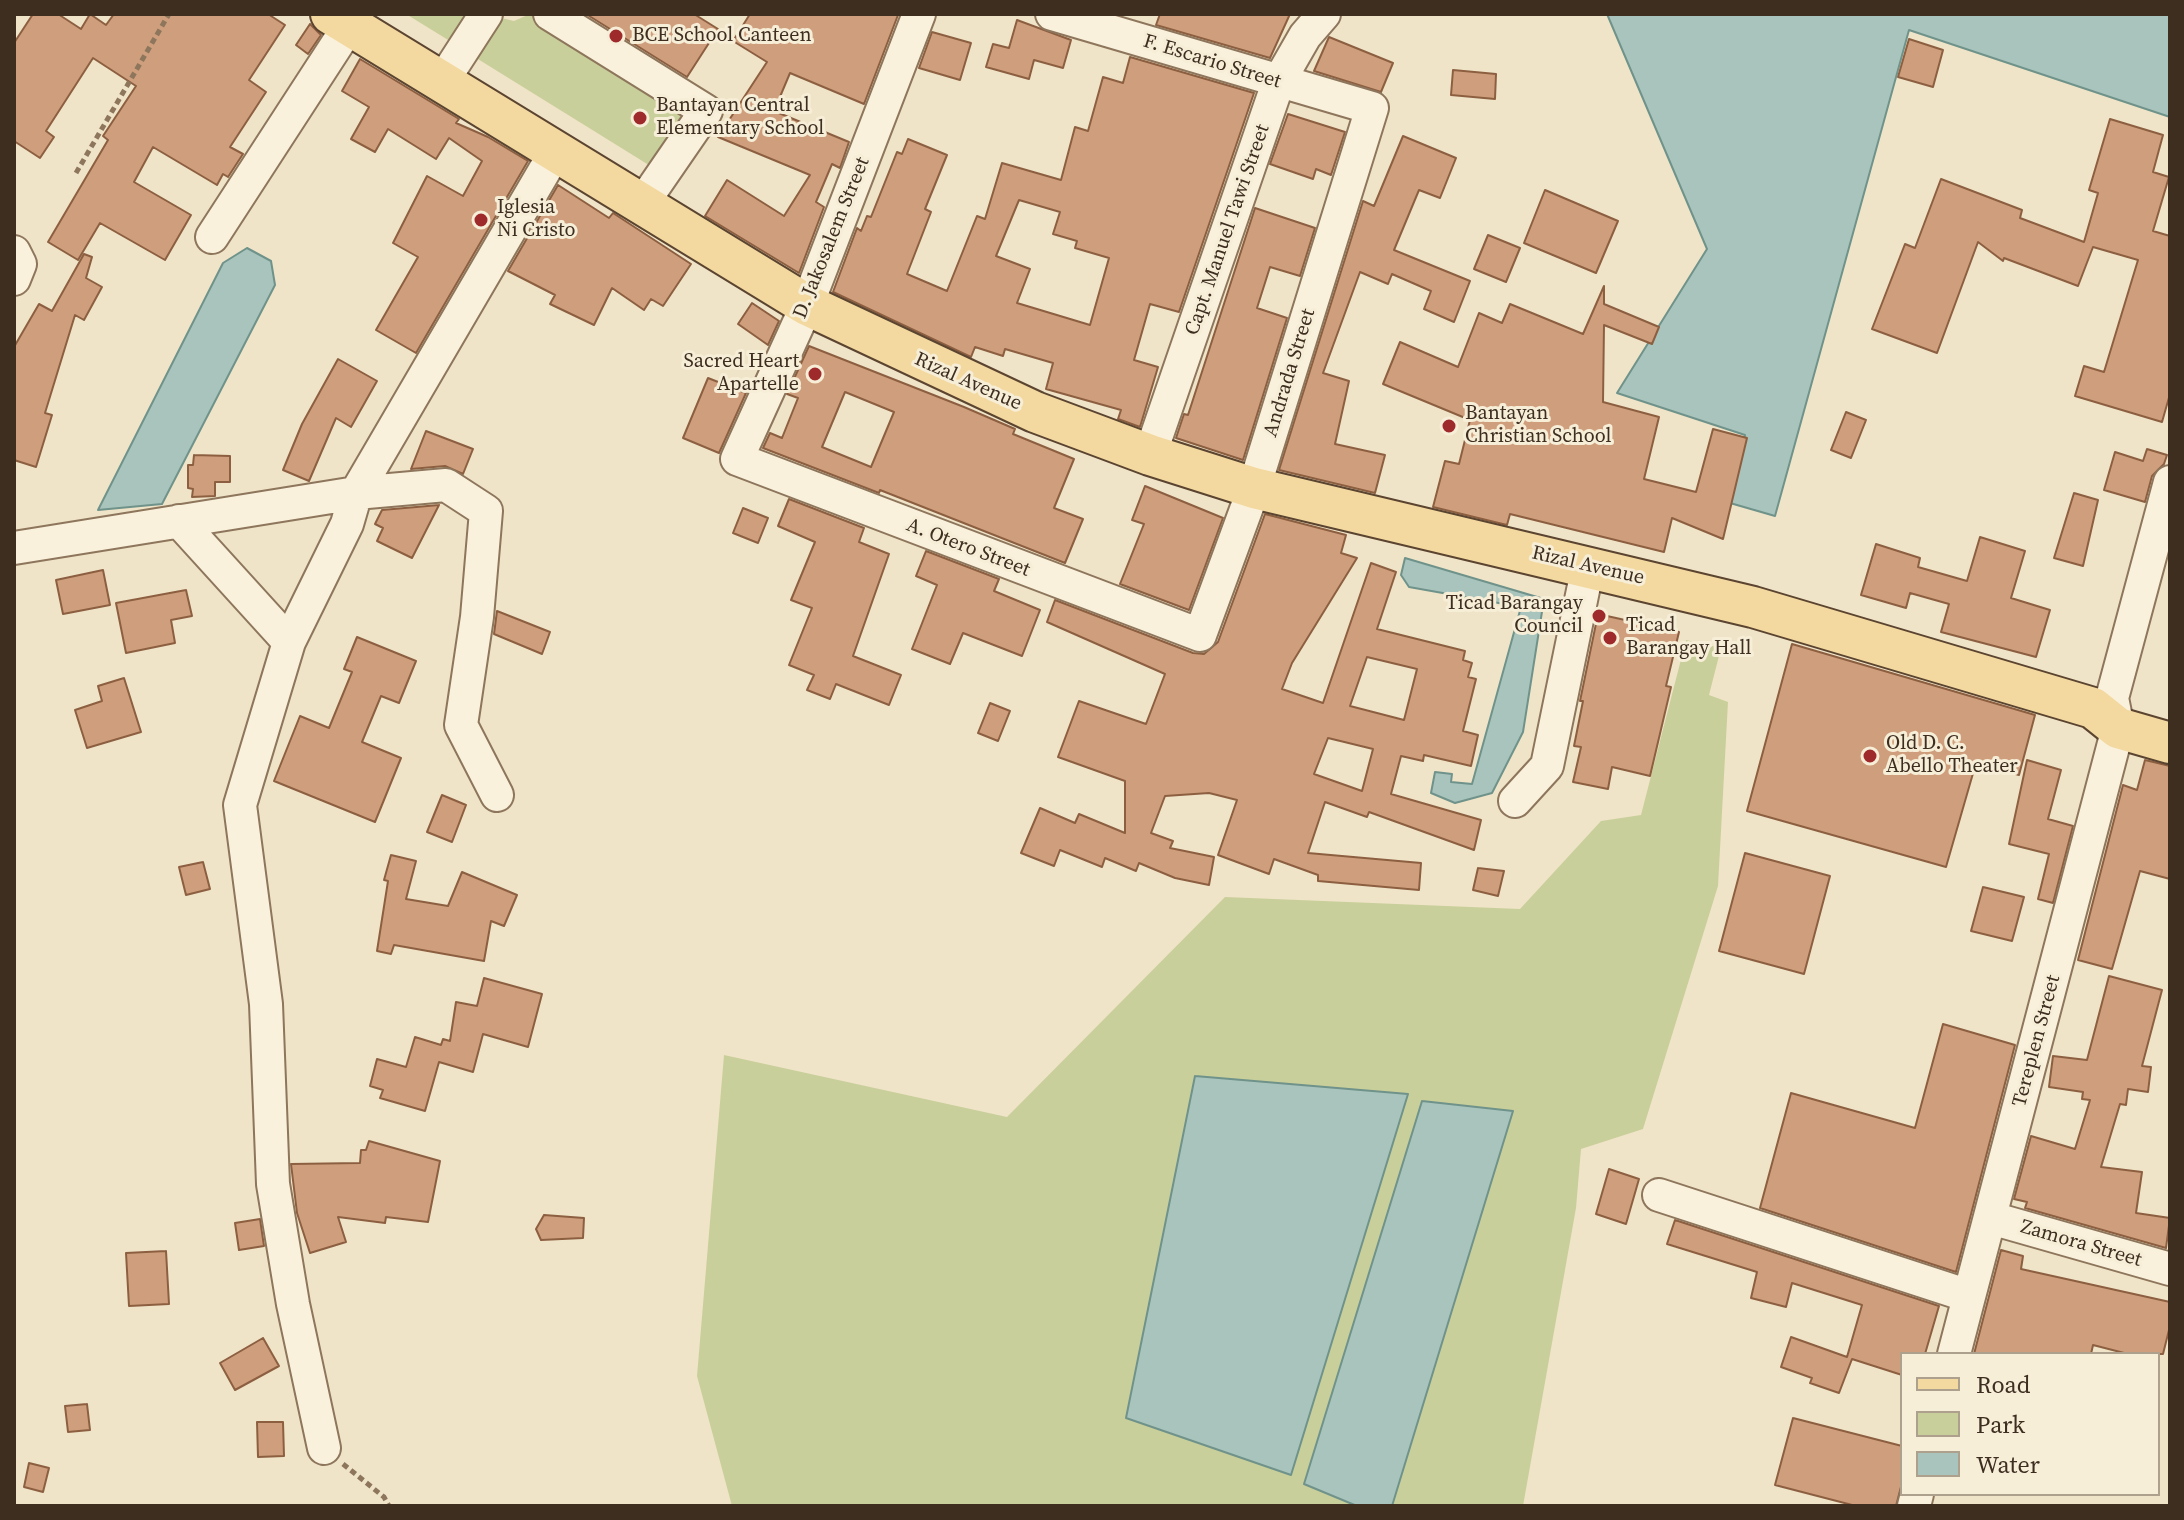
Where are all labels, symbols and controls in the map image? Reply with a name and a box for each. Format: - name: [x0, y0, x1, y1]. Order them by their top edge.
- place label: BCE School Canteen: [632, 24, 812, 48]
- marker: BCE School Canteen: [607, 27, 625, 45]
- street label: F. Escario Street: [1140, 30, 1284, 94]
- place label: Bantayan Central Elementary School: [656, 94, 824, 141]
- marker: Bantayan Central Elementary School: [631, 109, 649, 127]
- street label: Capt. Manuel Tawi Street: [1181, 121, 1275, 339]
- street label: D. Jakosalem Street: [789, 154, 875, 322]
- place label: Iglesia Ni Cristo: [497, 196, 576, 243]
- marker: Iglesia Ni Cristo: [472, 211, 490, 229]
- street label: Andrada Street: [1259, 306, 1321, 440]
- street label: Rizal Avenue: [911, 348, 1025, 416]
- place label: Sacred Heart Apartelle: [684, 350, 799, 397]
- marker: Sacred Heart Apartelle: [806, 365, 824, 383]
- place label: Bantayan Christian School: [1465, 402, 1612, 449]
- marker: Bantayan Christian School: [1440, 417, 1458, 435]
- street label: A. Otero Street: [903, 513, 1033, 583]
- street label: Rizal Avenue: [1529, 541, 1647, 591]
- place label: Ticad Barangay Council: [1446, 592, 1583, 639]
- marker: Ticad Barangay Council: [1590, 607, 1608, 625]
- place label: Ticad Barangay Hall: [1626, 614, 1751, 661]
- marker: Ticad Barangay Hall: [1601, 629, 1619, 647]
- place label: Old D. C. Abello Theater: [1886, 732, 2018, 779]
- marker: Old D. C. Abello Theater: [1861, 747, 1879, 765]
- street label: Tereplen Street: [2008, 973, 2066, 1109]
- street label: Zamora Street: [2018, 1215, 2144, 1273]
- legend: [1900, 1352, 2160, 1496]
- text: Road: [1976, 1368, 2030, 1401]
- text: Park: [1976, 1408, 2025, 1441]
- text: Water: [1976, 1448, 2040, 1481]

